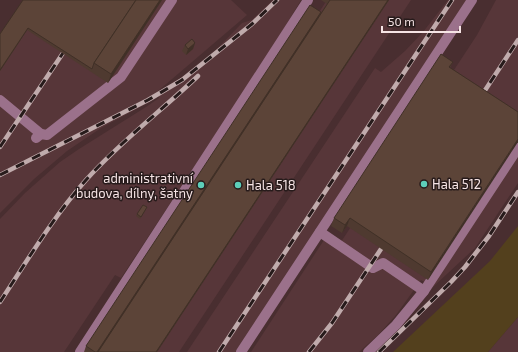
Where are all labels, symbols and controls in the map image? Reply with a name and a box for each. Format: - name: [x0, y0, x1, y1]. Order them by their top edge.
- scale bar: [382, 8, 460, 34]
- text: 50 m: [388, 14, 415, 28]
- place label: administrativní budova, dílny, šatny: [76, 170, 194, 201]
- place label: Hala 512: [432, 176, 481, 192]
- place label: Hala 518: [246, 177, 296, 193]
- marker: Hala 512: [419, 179, 429, 189]
- marker: administrativní budova, dílny, šatny: [196, 180, 206, 190]
- marker: Hala 518: [233, 180, 243, 190]

